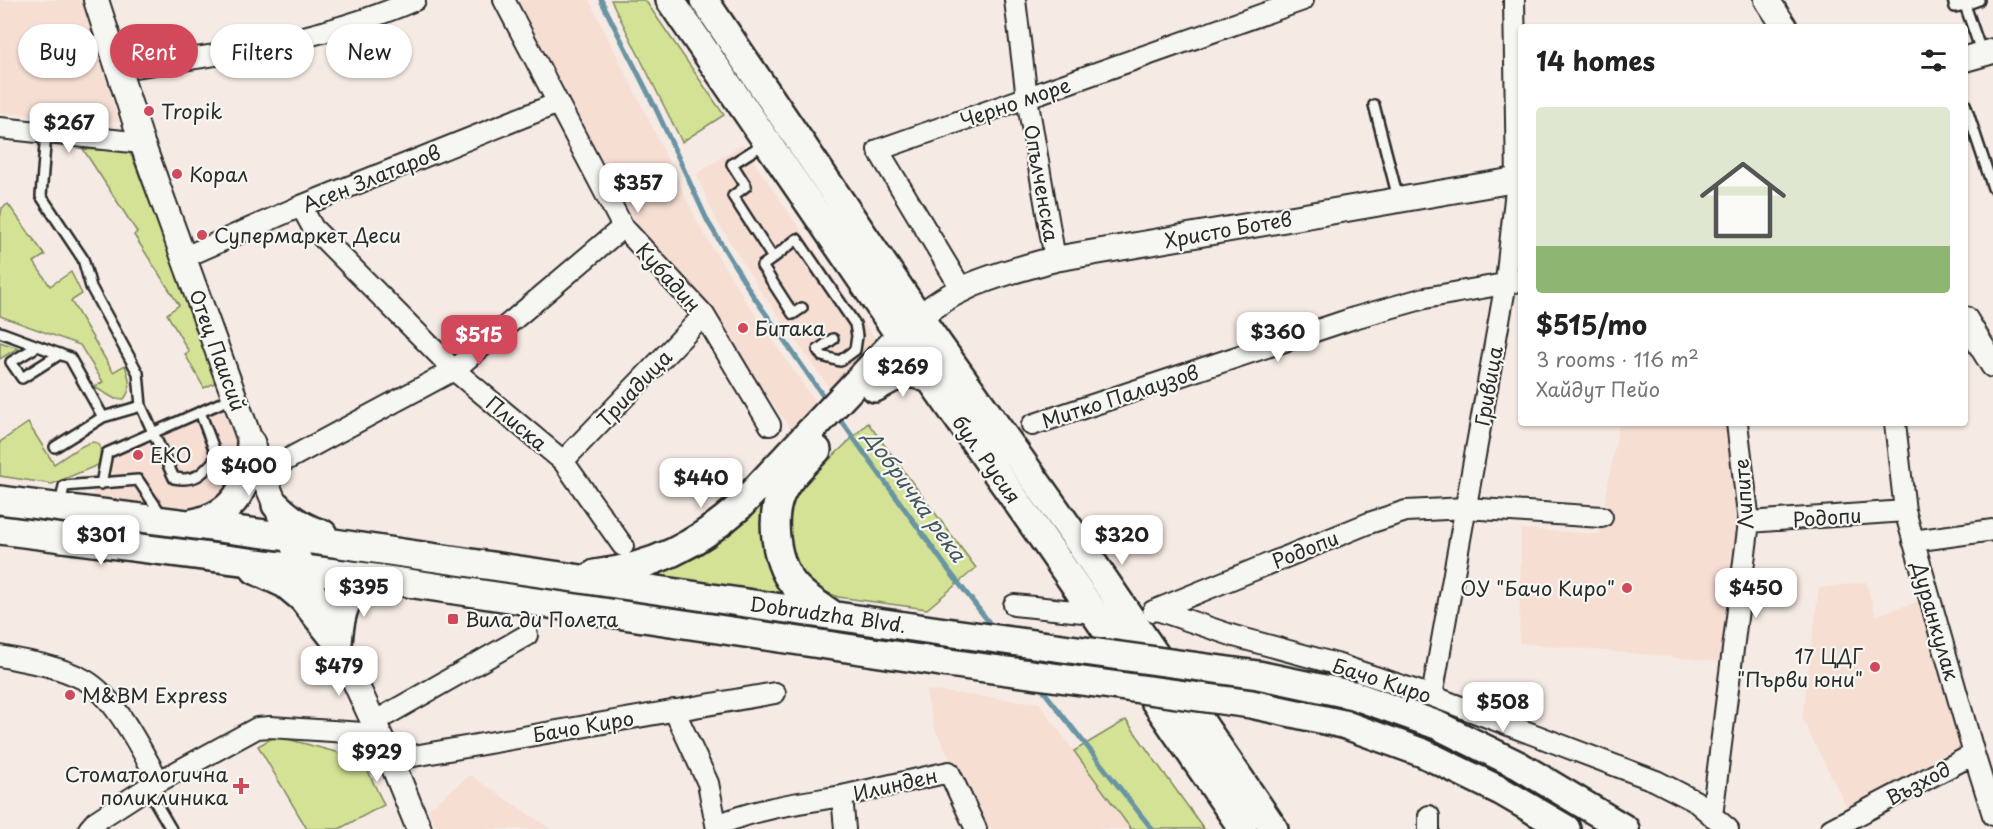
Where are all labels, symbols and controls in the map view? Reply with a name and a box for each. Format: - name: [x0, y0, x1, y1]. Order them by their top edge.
- chip: Buy: [18, 24, 98, 78]
- chip: Rent: [110, 24, 198, 78]
- chip: Filters: [210, 24, 314, 78]
- chip: New: [326, 24, 412, 78]
- text: 14 homes: [1536, 41, 1655, 80]
- icon: filters: [1917, 44, 1950, 77]
- street label: Черно море: [956, 69, 1074, 135]
- place label: Tropik: [161, 96, 222, 126]
- pin: $267: [33, 103, 105, 154]
- marker: Tropik: [142, 104, 156, 118]
- text: $267: [44, 107, 94, 137]
- street label: Опълченска: [1017, 122, 1067, 245]
- street label: Асен Златаров: [297, 137, 445, 219]
- icon: home: [1689, 146, 1797, 254]
- place label: Корал: [189, 159, 248, 189]
- pin: $357: [602, 163, 674, 214]
- marker: Корал: [170, 167, 184, 181]
- text: $357: [613, 167, 663, 197]
- street label: Христо Ботев: [1162, 203, 1294, 255]
- place label: Супермаркет Деси: [214, 220, 401, 250]
- marker: Супермаркет Деси: [195, 228, 209, 242]
- street label: Кубадин: [630, 236, 708, 318]
- street label: Отец Паисий: [182, 285, 254, 415]
- text: $515/mo: [1536, 305, 1647, 344]
- pin: $360: [1242, 312, 1314, 363]
- place label: Битака: [755, 313, 826, 343]
- pin: $515: [443, 315, 515, 366]
- text: $360: [1251, 316, 1305, 346]
- text: $515: [455, 319, 503, 349]
- marker: Битака: [736, 321, 750, 335]
- street label: Триадица: [589, 342, 679, 433]
- street label: Гривица: [1466, 343, 1510, 428]
- text: 3 rooms · 116 m²: [1536, 344, 1699, 374]
- pin: $269: [867, 347, 939, 398]
- text: $269: [877, 351, 929, 381]
- street label: Митко Палаузов: [1038, 356, 1202, 436]
- text: Хайдут Пейо: [1536, 374, 1660, 404]
- street label: Плиска: [480, 388, 555, 458]
- street label: бул. Русия: [945, 409, 1029, 509]
- water label: Добричка река: [856, 421, 975, 568]
- place label: EKO: [150, 440, 192, 470]
- pin: $400: [213, 446, 285, 497]
- marker: EKO: [131, 448, 145, 462]
- text: $400: [221, 450, 277, 480]
- pin: $440: [665, 458, 737, 509]
- street label: Липите: [1726, 458, 1760, 530]
- text: $440: [673, 462, 729, 492]
- street label: Родопи: [1792, 500, 1862, 534]
- pin: $301: [65, 515, 137, 566]
- pin: $320: [1086, 515, 1158, 566]
- text: $301: [76, 519, 126, 549]
- text: $320: [1095, 519, 1149, 549]
- street label: Родопи: [1267, 522, 1343, 576]
- street label: Дуранкулак: [1904, 557, 1967, 684]
- pin: $395: [328, 567, 400, 618]
- pin: $450: [1720, 568, 1792, 619]
- text: $395: [339, 571, 389, 601]
- text: $450: [1729, 572, 1783, 602]
- place label: ОУ "Бачо Киро": [1460, 573, 1615, 603]
- marker: ОУ "Бачо Киро": [1620, 581, 1634, 595]
- street label: Dobrudzha Blvd.: [748, 588, 908, 640]
- place label: Вила ди Полета: [465, 604, 619, 634]
- marker: Вила ди Полета: [446, 612, 460, 626]
- place label: 17 ЦДГ "Първи юни": [1737, 641, 1863, 694]
- pin: $479: [303, 646, 375, 697]
- text: $479: [315, 650, 363, 680]
- street label: Бачо Киро: [1329, 650, 1435, 710]
- marker: 17 ЦДГ "Първи юни": [1868, 660, 1882, 674]
- place label: M&BM Express: [82, 680, 227, 710]
- pin: $508: [1467, 682, 1539, 733]
- text: $508: [1477, 686, 1529, 716]
- marker: M&BM Express: [63, 688, 77, 702]
- street label: Бачо Киро: [530, 702, 636, 750]
- pin: $929: [341, 732, 413, 783]
- text: $929: [352, 736, 402, 766]
- street label: Възход: [1880, 753, 1956, 813]
- place label: Стоматологична поликлиника: [65, 759, 228, 812]
- street label: Илинден: [850, 760, 940, 808]
- marker: Стоматологична поликлиника: [232, 777, 250, 795]

